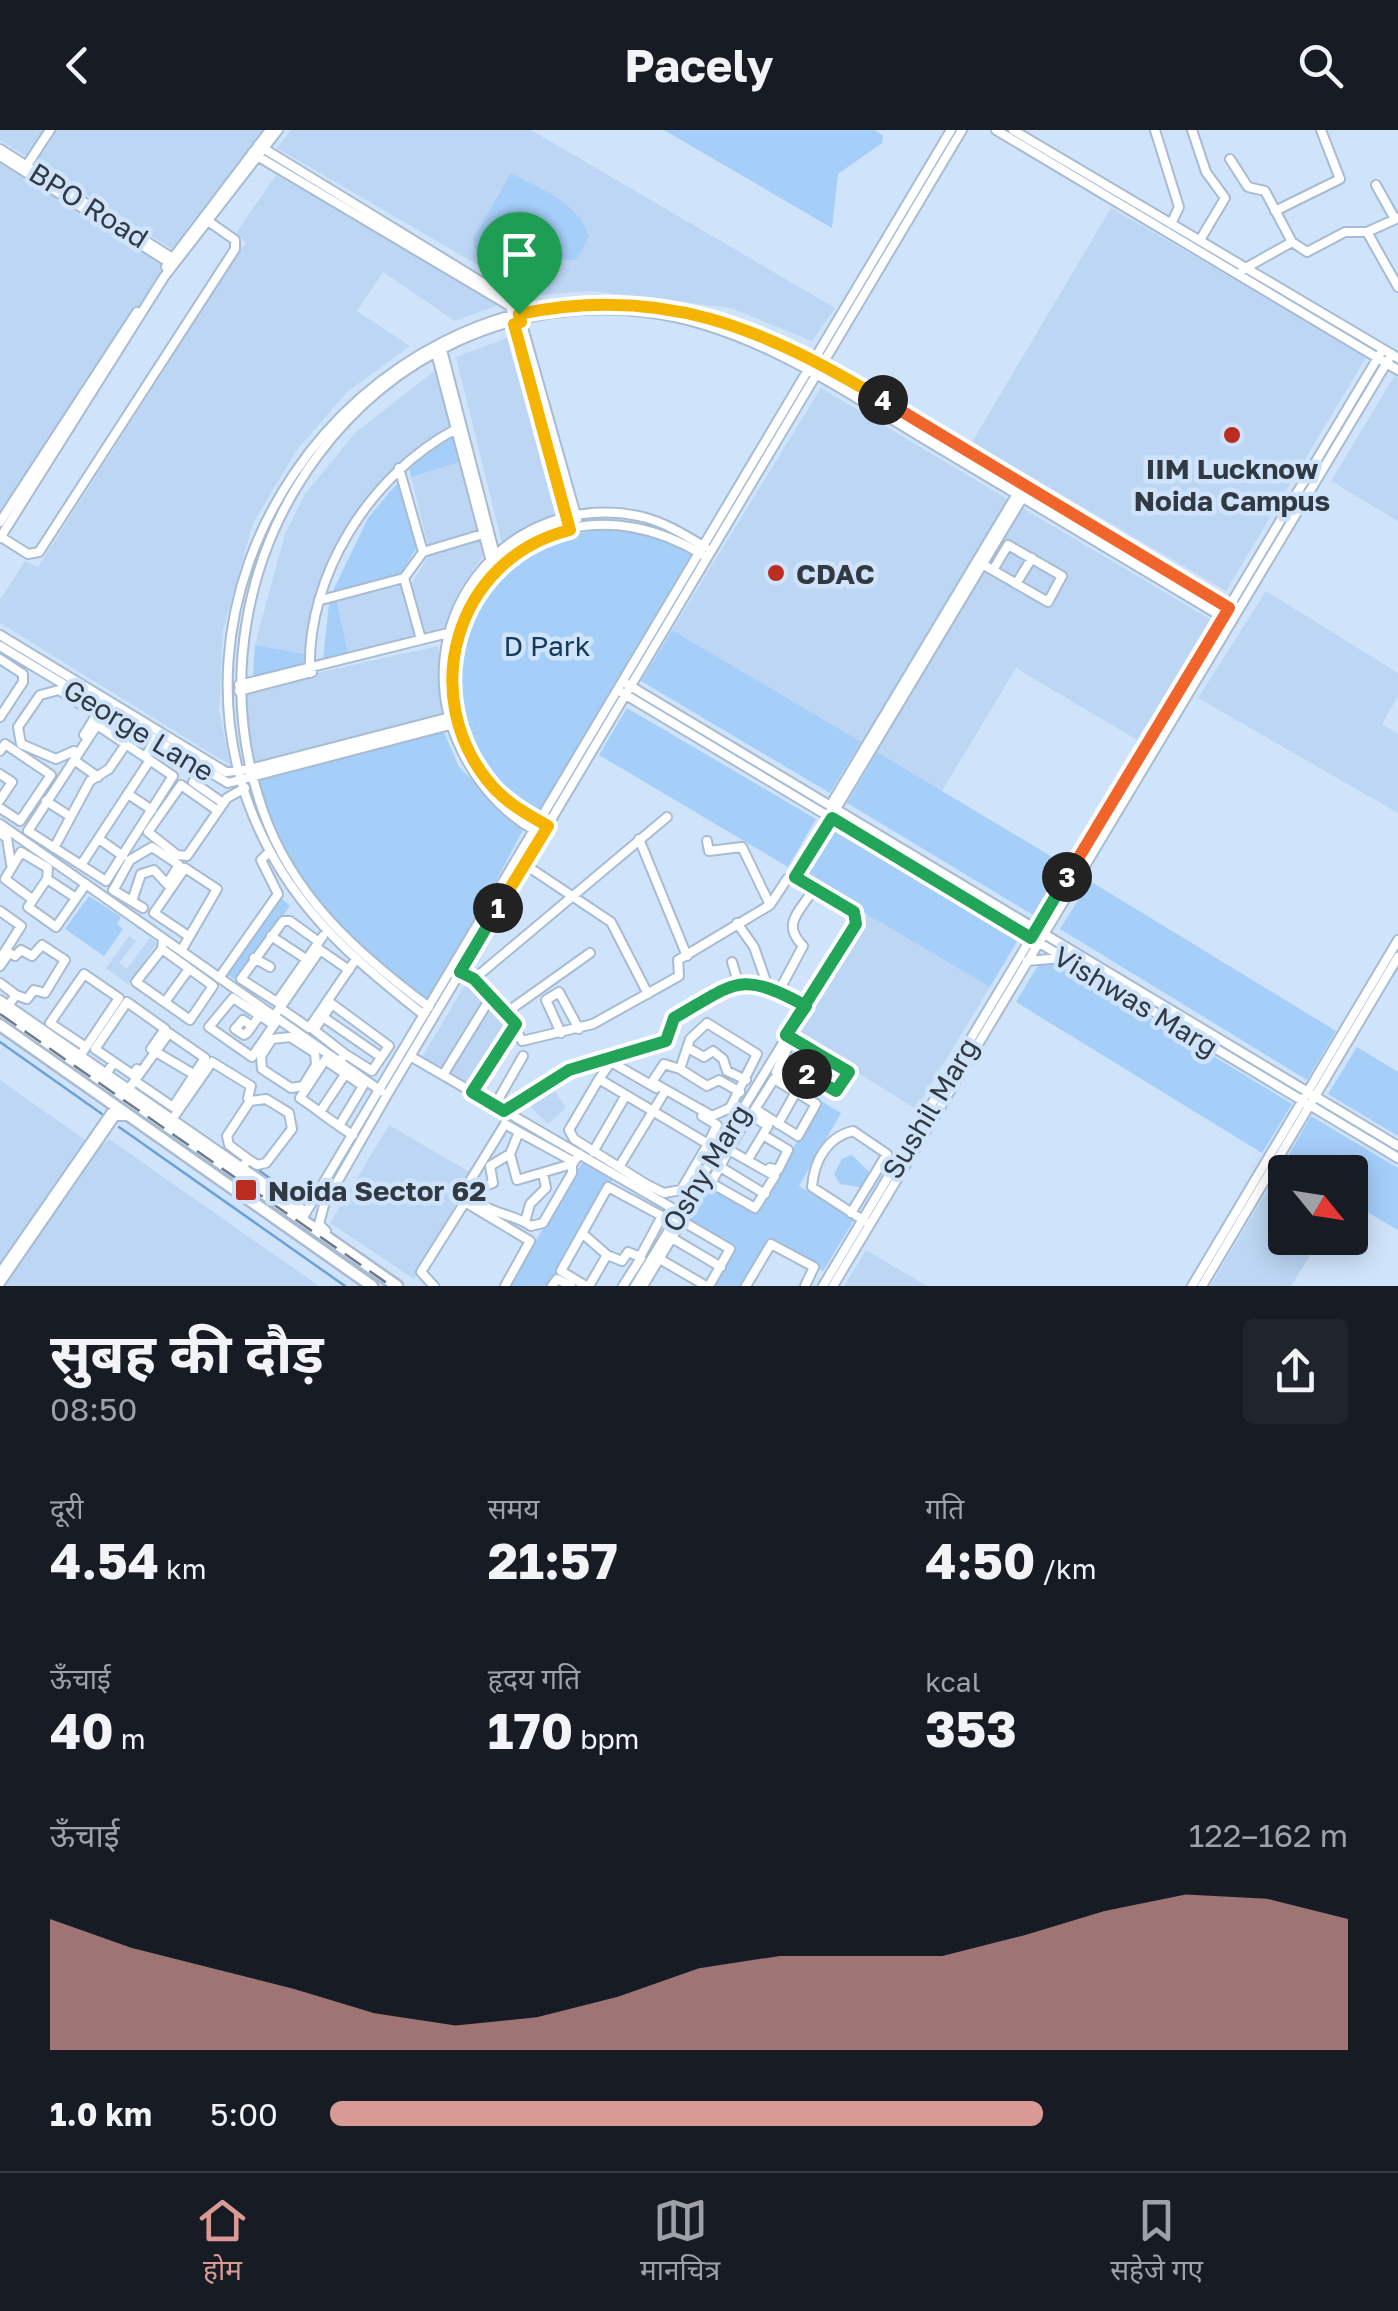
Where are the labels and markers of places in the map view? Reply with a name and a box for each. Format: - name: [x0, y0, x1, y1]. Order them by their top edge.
- pin: [477, 212, 562, 315]
- pin: 4: [858, 375, 908, 425]
- marker: IIM Lucknow Noida Campus: [1221, 424, 1243, 446]
- place label: IIM Lucknow Noida Campus: [1134, 452, 1330, 517]
- place label: CDAC: [796, 557, 875, 590]
- marker: CDAC: [765, 562, 787, 584]
- pin: 3: [1042, 852, 1092, 902]
- pin: 1: [473, 883, 523, 933]
- pin: 2: [782, 1049, 832, 1099]
- place label: Noida Sector 62: [268, 1174, 486, 1207]
- marker: Noida Sector 62: [233, 1177, 259, 1203]

